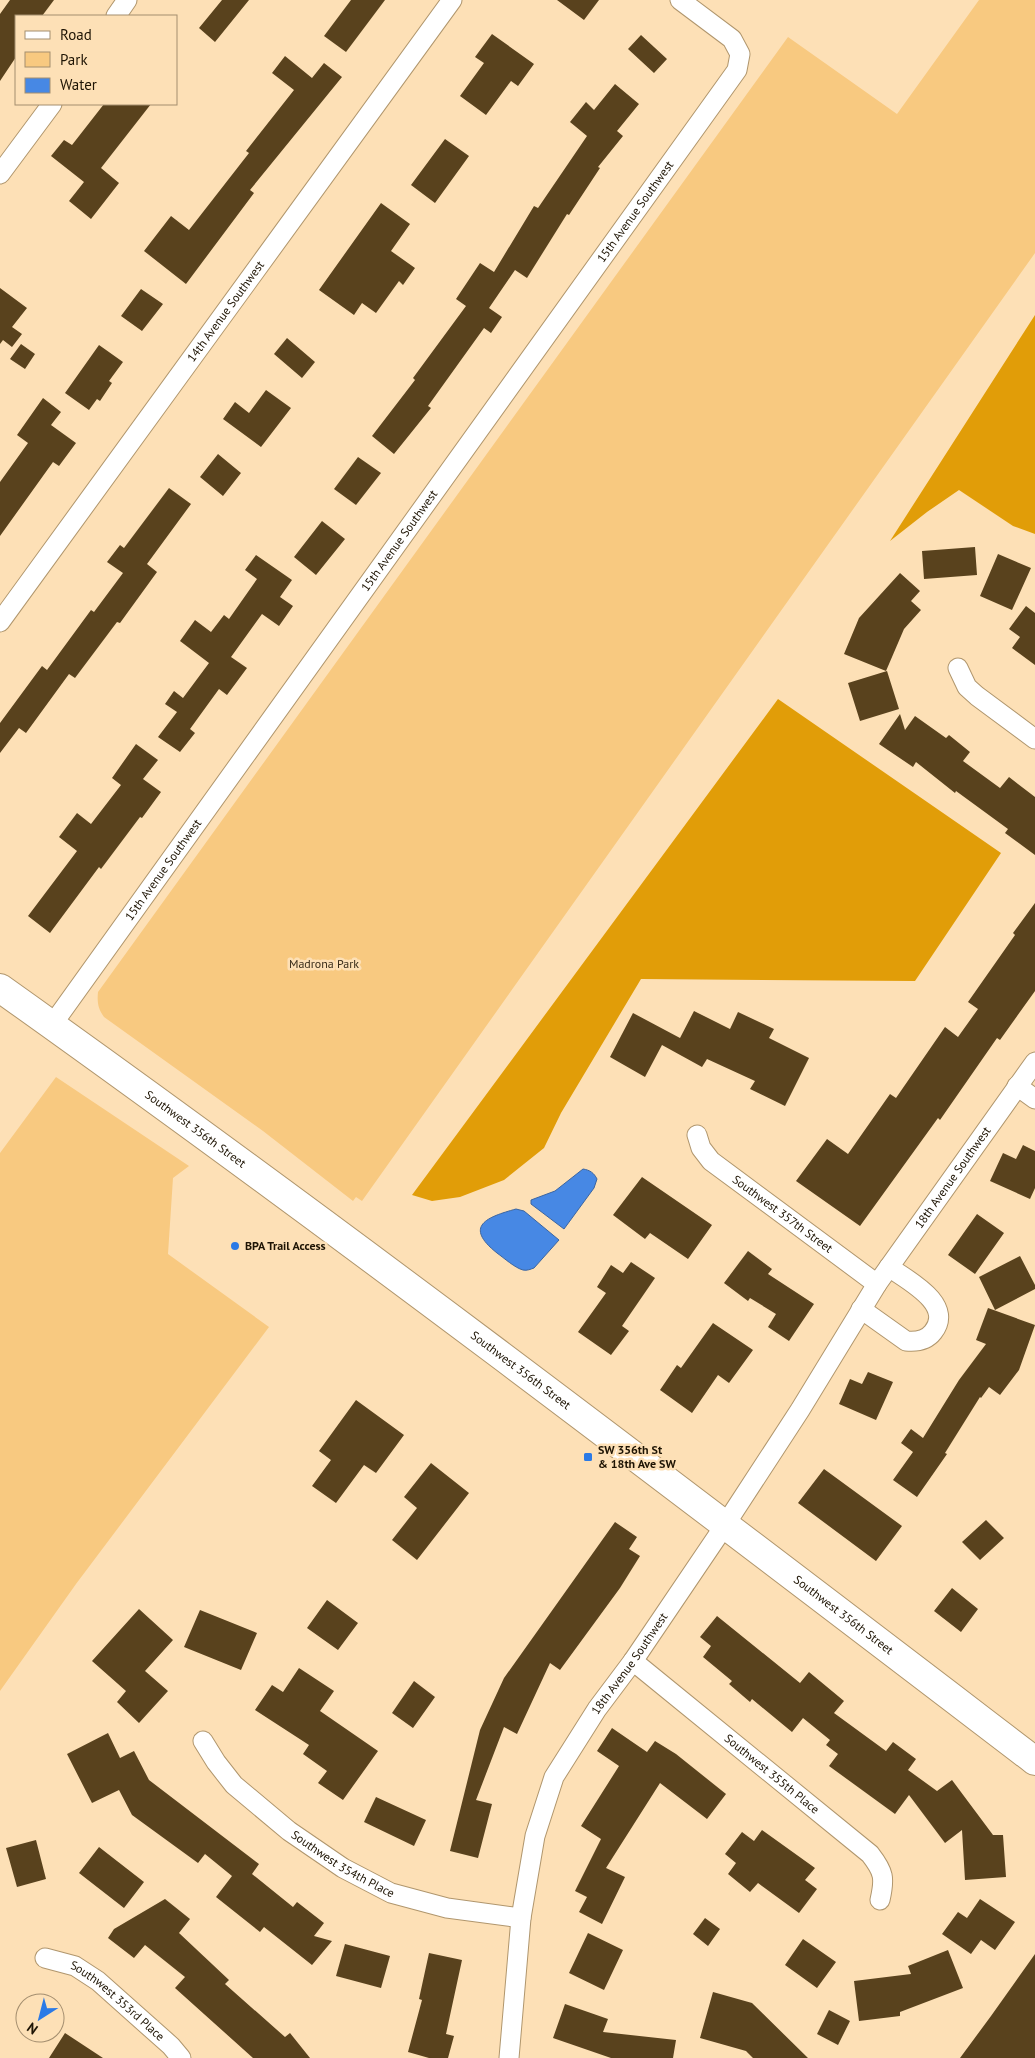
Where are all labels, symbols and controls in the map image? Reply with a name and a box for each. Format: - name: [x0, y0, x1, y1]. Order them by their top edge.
- legend: [15, 15, 178, 105]
- text: Road: [60, 25, 92, 44]
- text: Park: [60, 50, 88, 69]
- text: Water: [60, 75, 97, 94]
- street label: 15th Avenue Southwest: [594, 158, 676, 265]
- street label: 14th Avenue Southwest: [184, 258, 267, 365]
- street label: 15th Avenue Southwest: [358, 487, 440, 594]
- street label: 15th Avenue Southwest: [121, 816, 204, 923]
- park label: Madrona Park: [289, 956, 359, 971]
- street label: Southwest 356th Street: [142, 1087, 249, 1170]
- street label: 18th Avenue Southwest: [911, 1123, 994, 1231]
- street label: Southwest 357th Street: [730, 1172, 836, 1256]
- place label: BPA Trail Access: [245, 1238, 326, 1253]
- marker: BPA Trail Access: [229, 1240, 241, 1252]
- street label: Southwest 356th Street: [468, 1327, 574, 1412]
- place label: SW 356th St & 18th Ave SW: [598, 1442, 676, 1471]
- marker: SW 356th St & 18th Ave SW: [582, 1451, 594, 1463]
- street label: Southwest 356th Street: [791, 1572, 897, 1657]
- street label: 18th Avenue Southwest: [588, 1610, 670, 1717]
- street label: Southwest 355th Place: [722, 1731, 823, 1817]
- street label: Southwest 354th Place: [289, 1827, 397, 1901]
- street label: Southwest 353rd Place: [69, 1957, 168, 2044]
- north arrow: [15, 1993, 65, 2043]
- text: N: [23, 2019, 41, 2039]

